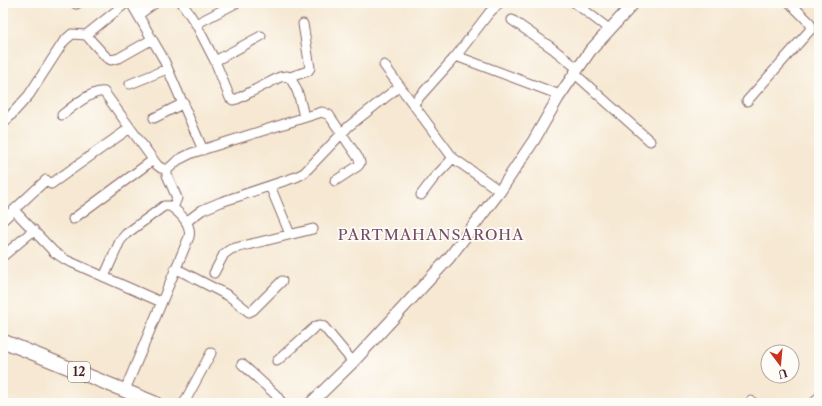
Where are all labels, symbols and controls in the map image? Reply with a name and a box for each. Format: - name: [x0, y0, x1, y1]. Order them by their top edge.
- district label: PARTMAHANSAROHA: [338, 225, 524, 244]
- north arrow: [760, 344, 800, 384]
- road number: 12: [68, 362, 90, 382]
- text: U: [776, 366, 789, 382]

